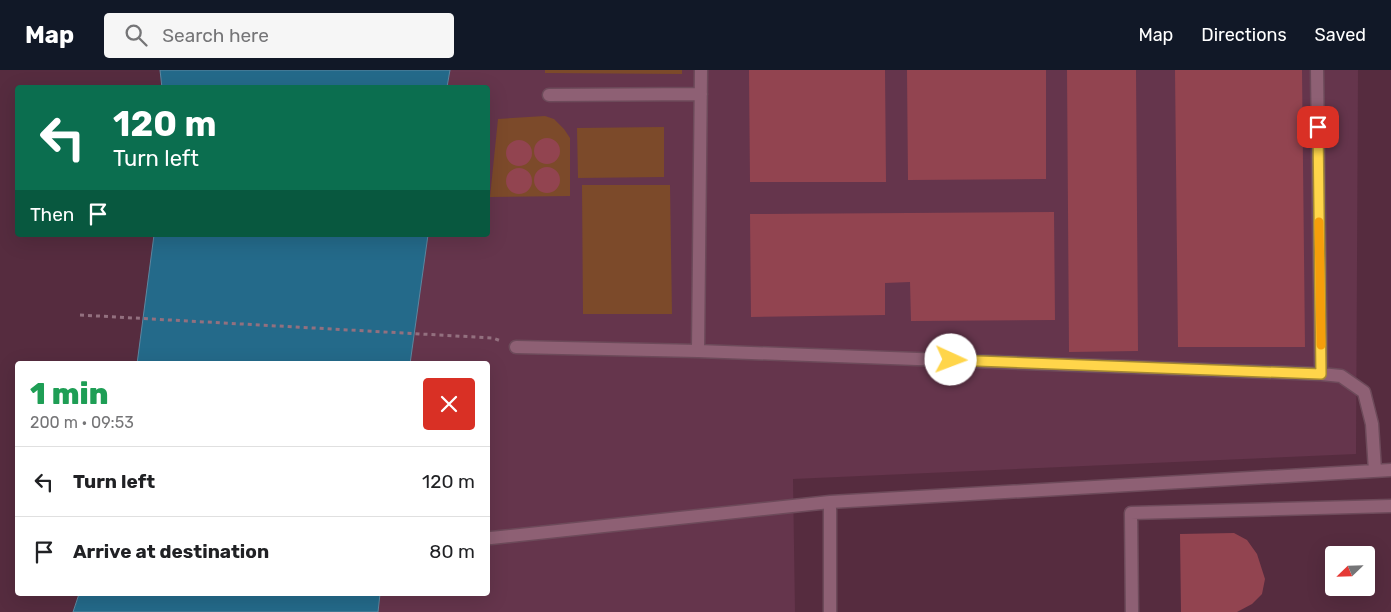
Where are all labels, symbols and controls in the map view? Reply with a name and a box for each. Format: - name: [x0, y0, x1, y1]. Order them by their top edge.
- search box: [104, 13, 454, 58]
- text: Map: [25, 21, 74, 49]
- icon: search: [122, 21, 150, 49]
- text: Search here: [162, 24, 269, 47]
- text: Map: [1138, 24, 1173, 46]
- text: Directions: [1201, 24, 1287, 46]
- text: Saved: [1315, 24, 1366, 46]
- text: 120 m: [113, 103, 216, 145]
- icon: left: [30, 105, 95, 170]
- pin: [1297, 106, 1339, 148]
- icon: arrive: [1304, 113, 1332, 141]
- text: Turn left: [113, 145, 199, 172]
- icon: arrive: [84, 200, 112, 228]
- text: Then: [30, 203, 74, 226]
- position arrow: [924, 333, 976, 385]
- text: 1 min: [30, 376, 108, 412]
- button: close: [423, 378, 475, 430]
- text: 200 m · 09:53: [30, 413, 134, 432]
- icon: left: [30, 468, 58, 496]
- text: Turn left: [73, 470, 155, 493]
- text: 120 m: [422, 470, 475, 493]
- icon: arrive: [30, 538, 58, 566]
- text: Arrive at destination: [73, 540, 269, 563]
- text: 80 m: [429, 540, 475, 563]
- north arrow: [1325, 546, 1375, 596]
- map controls: [1325, 546, 1375, 596]

